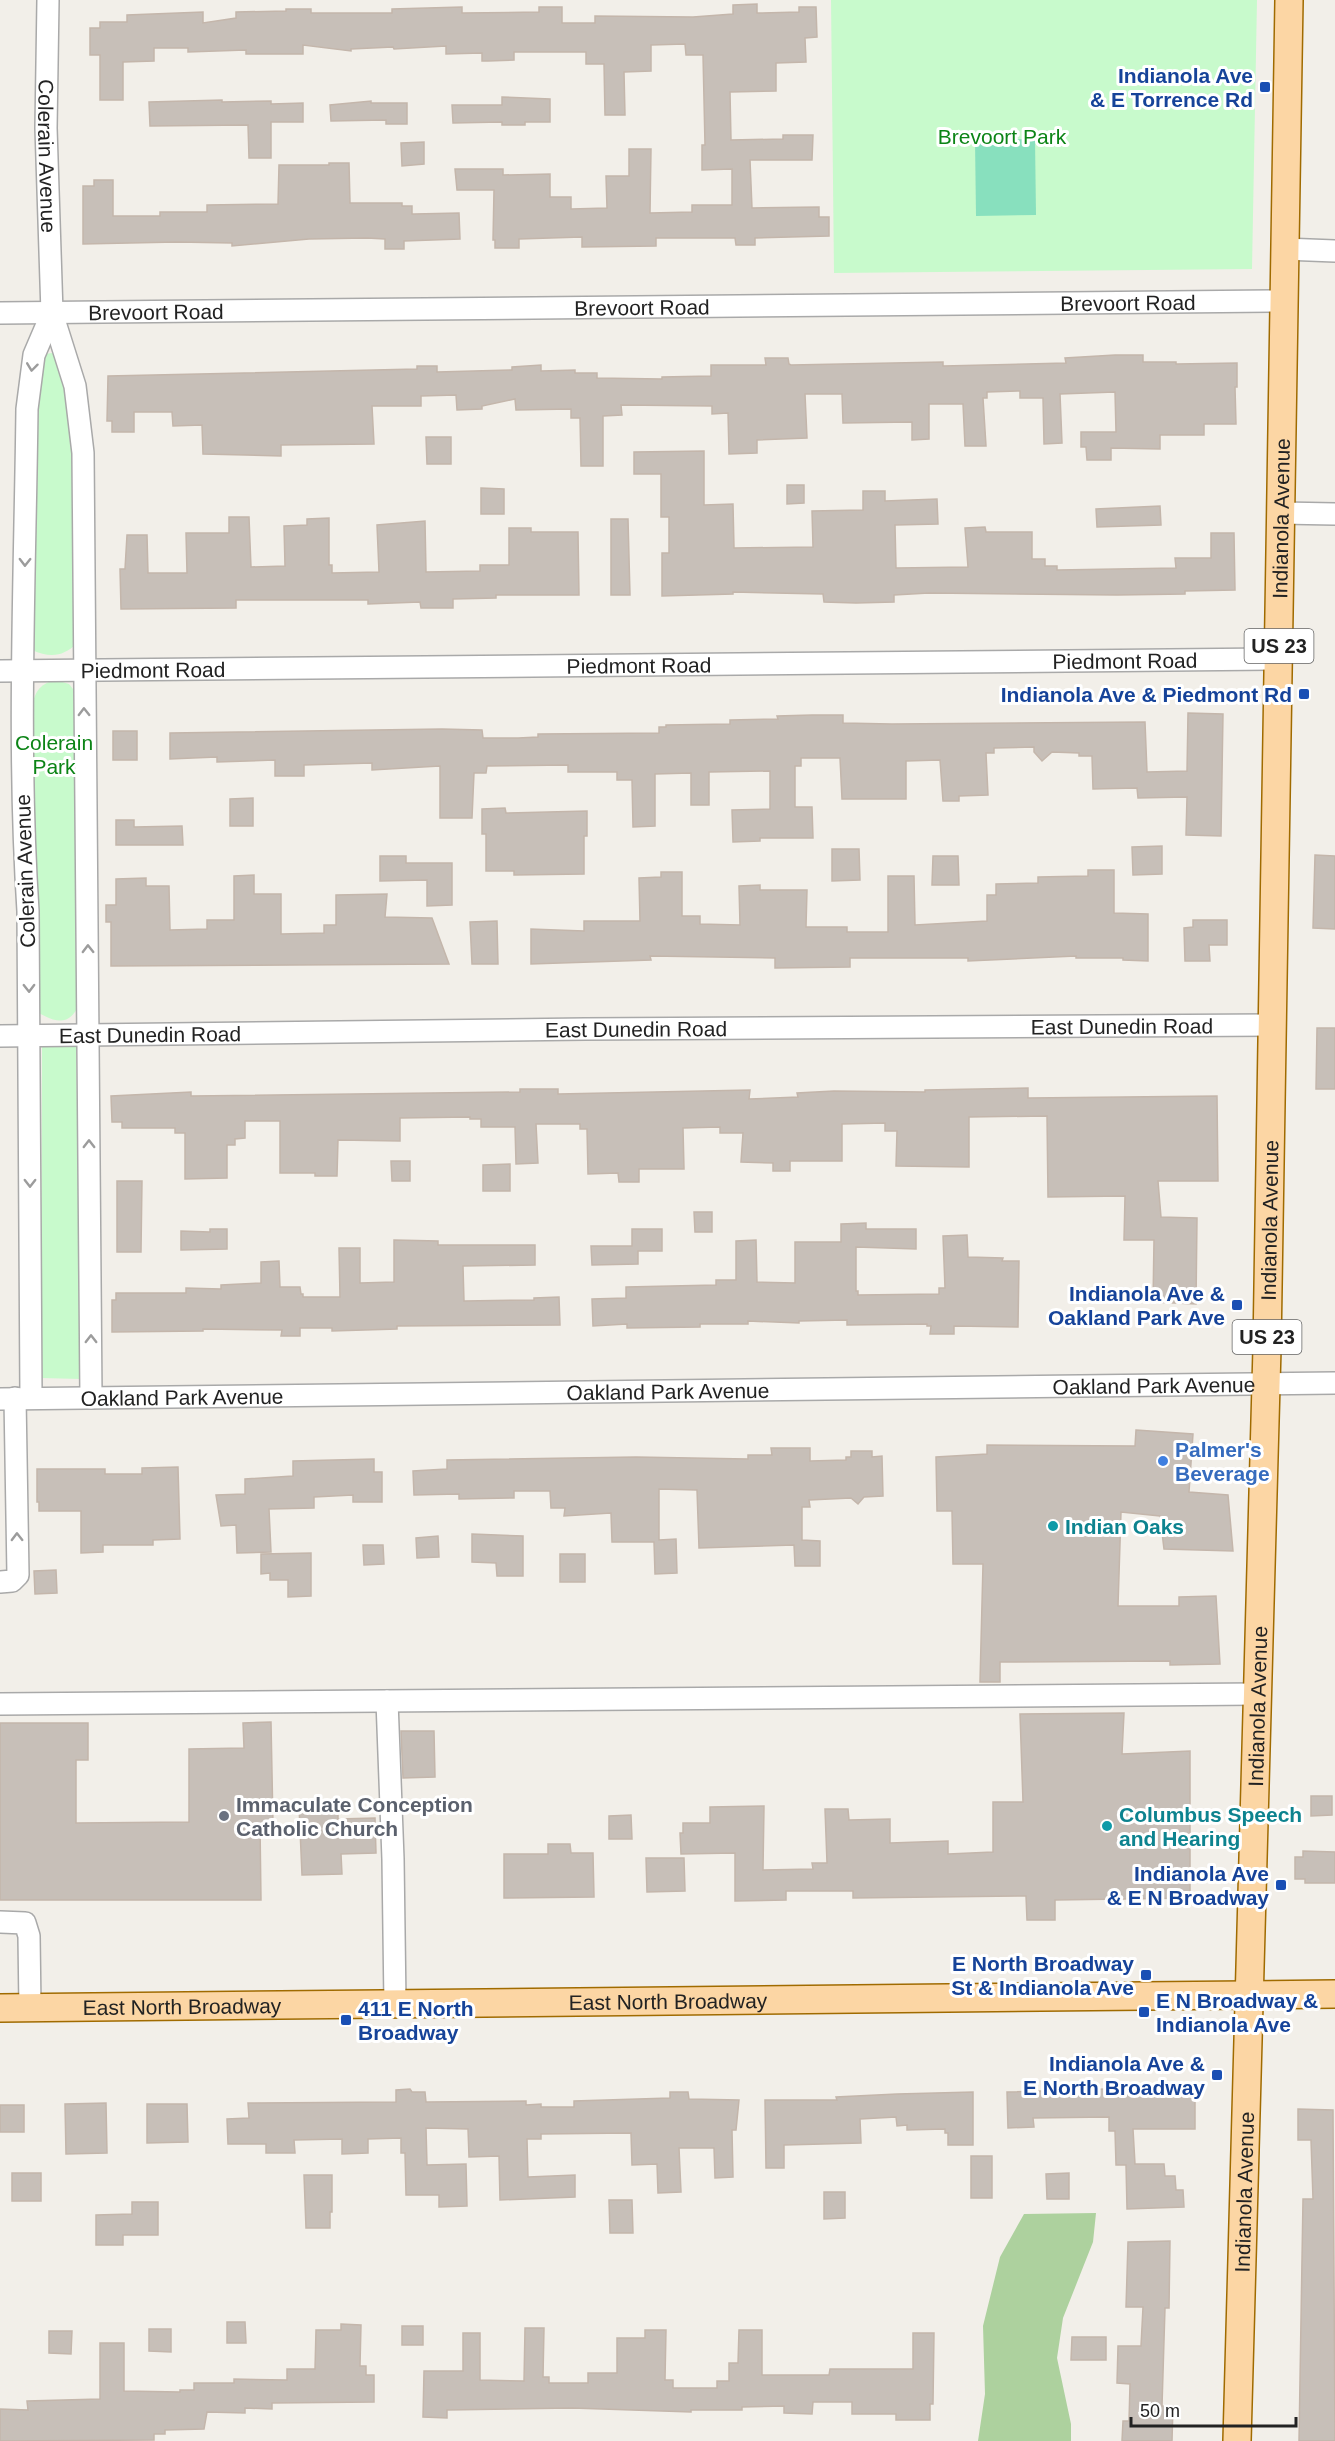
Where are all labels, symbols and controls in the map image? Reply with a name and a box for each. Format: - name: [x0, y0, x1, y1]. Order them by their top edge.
- place label: Indianola Ave & E Torrence Rd: [1090, 64, 1253, 111]
- street label: Colerain Avenue: [34, 79, 61, 233]
- marker: Indianola Ave & E Torrence Rd: [1258, 80, 1272, 94]
- park label: Brevoort Park: [938, 125, 1067, 148]
- street label: Brevoort Road: [1060, 290, 1196, 315]
- street label: Brevoort Road: [574, 295, 710, 319]
- street label: Brevoort Road: [88, 299, 224, 324]
- one-way arrow: [26, 363, 39, 372]
- street label: Indianola Avenue: [1268, 438, 1293, 599]
- one-way arrow: [19, 557, 31, 566]
- road number: US 23: [1244, 629, 1314, 663]
- street label: Piedmont Road: [1052, 648, 1197, 673]
- street label: Piedmont Road: [566, 653, 712, 677]
- street label: Piedmont Road: [80, 657, 226, 682]
- place label: Indianola Ave & Piedmont Rd: [1001, 683, 1292, 706]
- marker: Indianola Ave & Piedmont Rd: [1297, 687, 1311, 701]
- one-way arrow: [78, 708, 90, 717]
- park label: Colerain Park: [15, 731, 93, 778]
- street label: Colerain Avenue: [11, 794, 39, 948]
- one-way arrow: [81, 945, 94, 954]
- one-way arrow: [23, 983, 35, 992]
- street label: East Dunedin Road: [1031, 1014, 1213, 1038]
- street label: East Dunedin Road: [545, 1017, 727, 1041]
- street label: East Dunedin Road: [59, 1022, 241, 1047]
- one-way arrow: [83, 1140, 96, 1149]
- street label: Indianola Avenue: [1256, 1140, 1282, 1301]
- one-way arrow: [24, 1178, 36, 1187]
- place label: Indianola Ave & Oakland Park Ave: [1048, 1282, 1225, 1329]
- marker: Indianola Ave & Oakland Park Ave: [1230, 1298, 1244, 1312]
- road number: US 23: [1232, 1320, 1302, 1354]
- one-way arrow: [85, 1335, 97, 1344]
- street label: Oakland Park Avenue: [1052, 1372, 1255, 1398]
- street label: Oakland Park Avenue: [566, 1378, 770, 1404]
- street label: Oakland Park Avenue: [80, 1384, 284, 1410]
- place label: Palmer's Beverage: [1175, 1438, 1270, 1485]
- marker: Palmer's Beverage: [1156, 1454, 1170, 1468]
- place label: Indian Oaks: [1065, 1515, 1184, 1538]
- marker: Indian Oaks: [1046, 1519, 1060, 1533]
- one-way arrow: [11, 1533, 23, 1542]
- street label: Indianola Avenue: [1243, 1626, 1271, 1787]
- place label: Immaculate Conception Catholic Church: [236, 1793, 473, 1840]
- place label: Columbus Speech and Hearing: [1119, 1803, 1302, 1850]
- marker: Immaculate Conception Catholic Church: [217, 1809, 231, 1823]
- marker: Columbus Speech and Hearing: [1100, 1819, 1114, 1833]
- place label: Indianola Ave & E N Broadway: [1107, 1862, 1269, 1909]
- marker: Indianola Ave & E N Broadway: [1274, 1878, 1288, 1892]
- place label: E North Broadway St & Indianola Ave: [951, 1952, 1134, 1999]
- marker: E North Broadway St & Indianola Ave: [1139, 1968, 1153, 1982]
- street label: East North Broadway: [569, 1988, 768, 2014]
- place label: E N Broadway & Indianola Ave: [1156, 1989, 1318, 2036]
- street label: East North Broadway: [83, 1994, 282, 2019]
- place label: 411 E North Broadway: [358, 1997, 474, 2044]
- marker: E N Broadway & Indianola Ave: [1137, 2005, 1151, 2019]
- marker: 411 E North Broadway: [339, 2013, 353, 2027]
- place label: Indianola Ave & E North Broadway: [1023, 2052, 1205, 2099]
- marker: Indianola Ave & E North Broadway: [1210, 2068, 1224, 2082]
- street label: Indianola Avenue: [1230, 2111, 1258, 2273]
- scale bar: [1131, 2390, 1296, 2428]
- text: 50 m: [1140, 2401, 1180, 2421]

